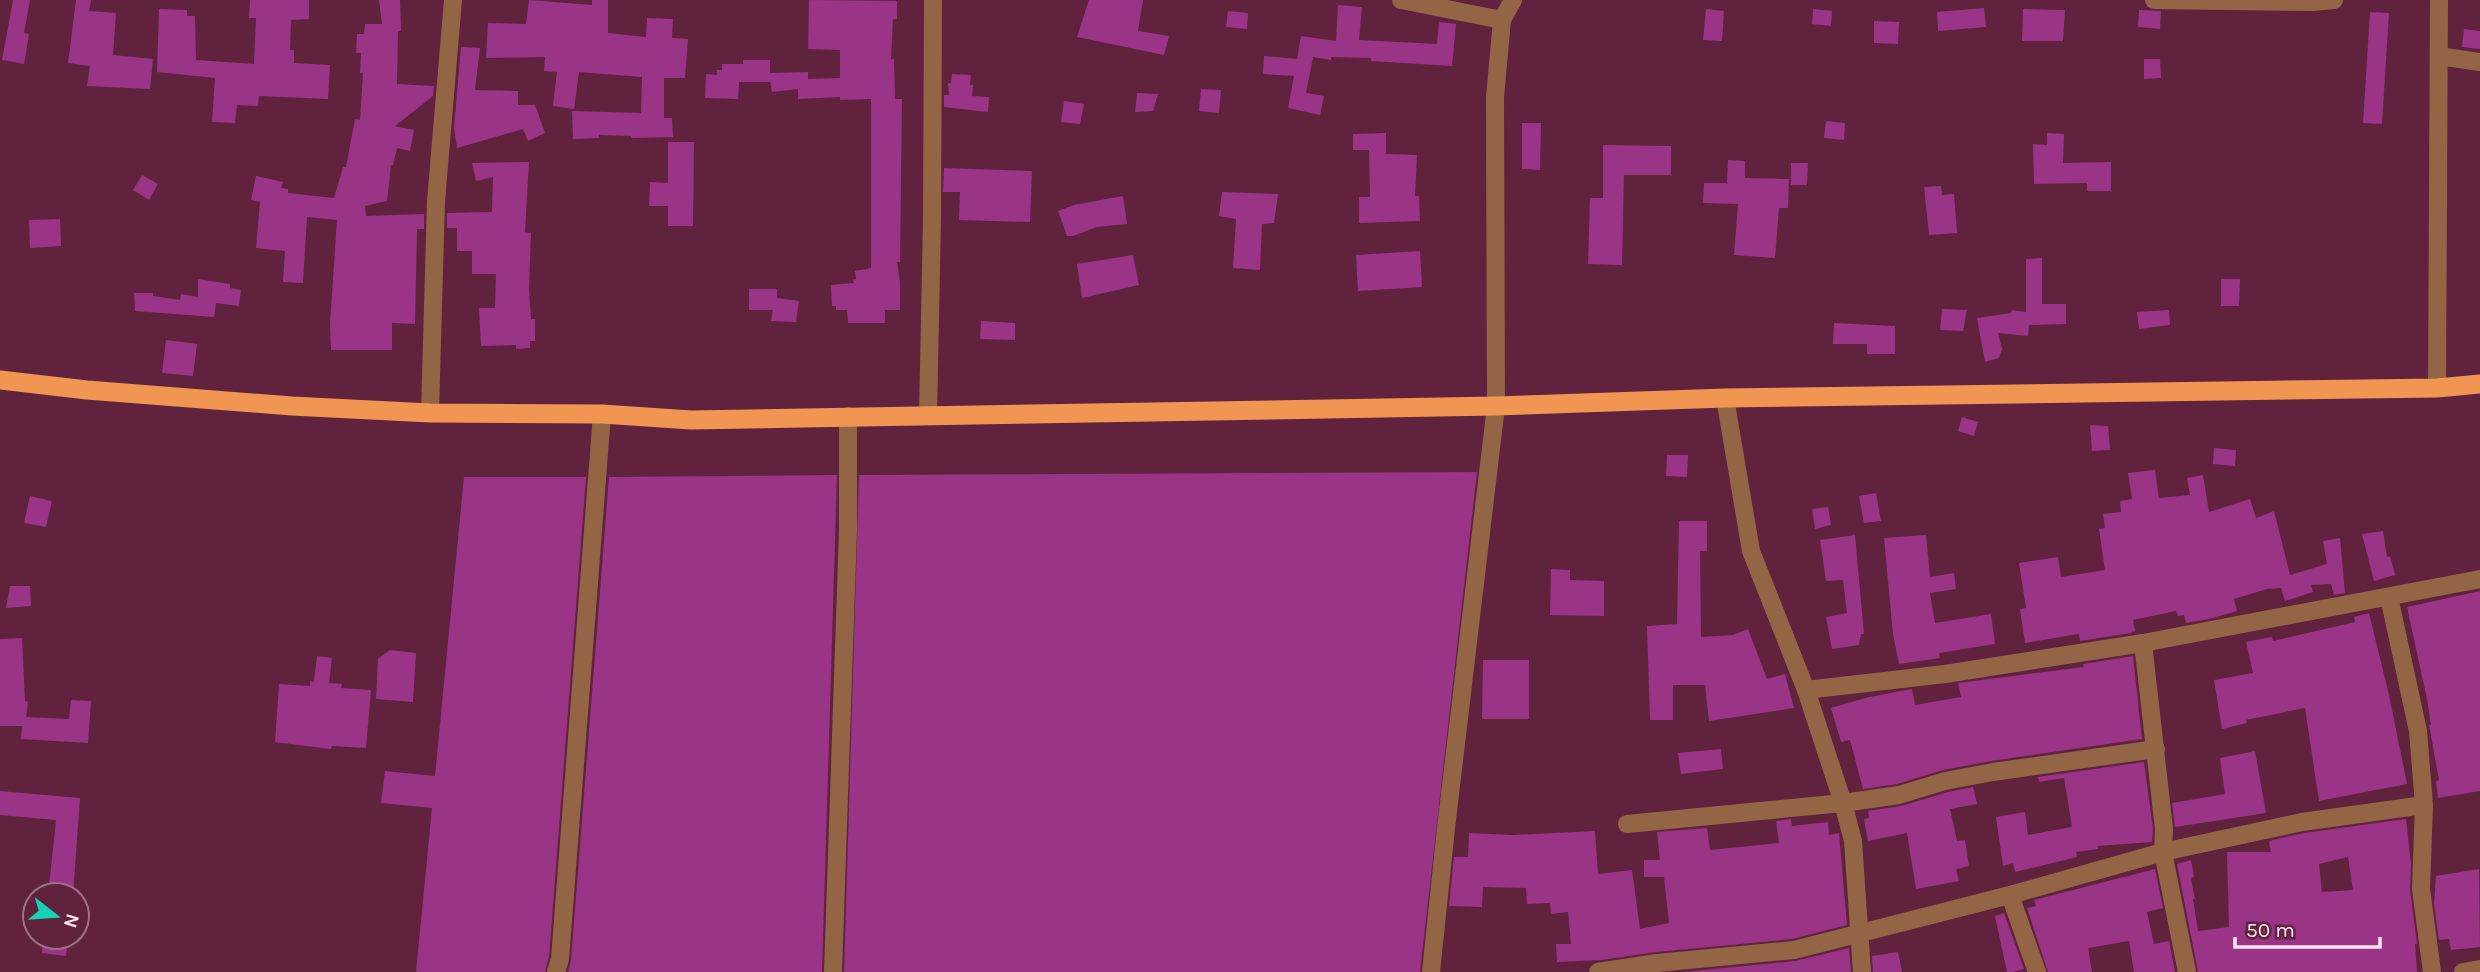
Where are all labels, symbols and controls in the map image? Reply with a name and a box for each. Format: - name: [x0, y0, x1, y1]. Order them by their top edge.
- north arrow: [21, 881, 91, 951]
- scale bar: [2235, 906, 2380, 950]
- text: N: [59, 911, 84, 930]
- text: 50 m: [2246, 918, 2295, 942]

